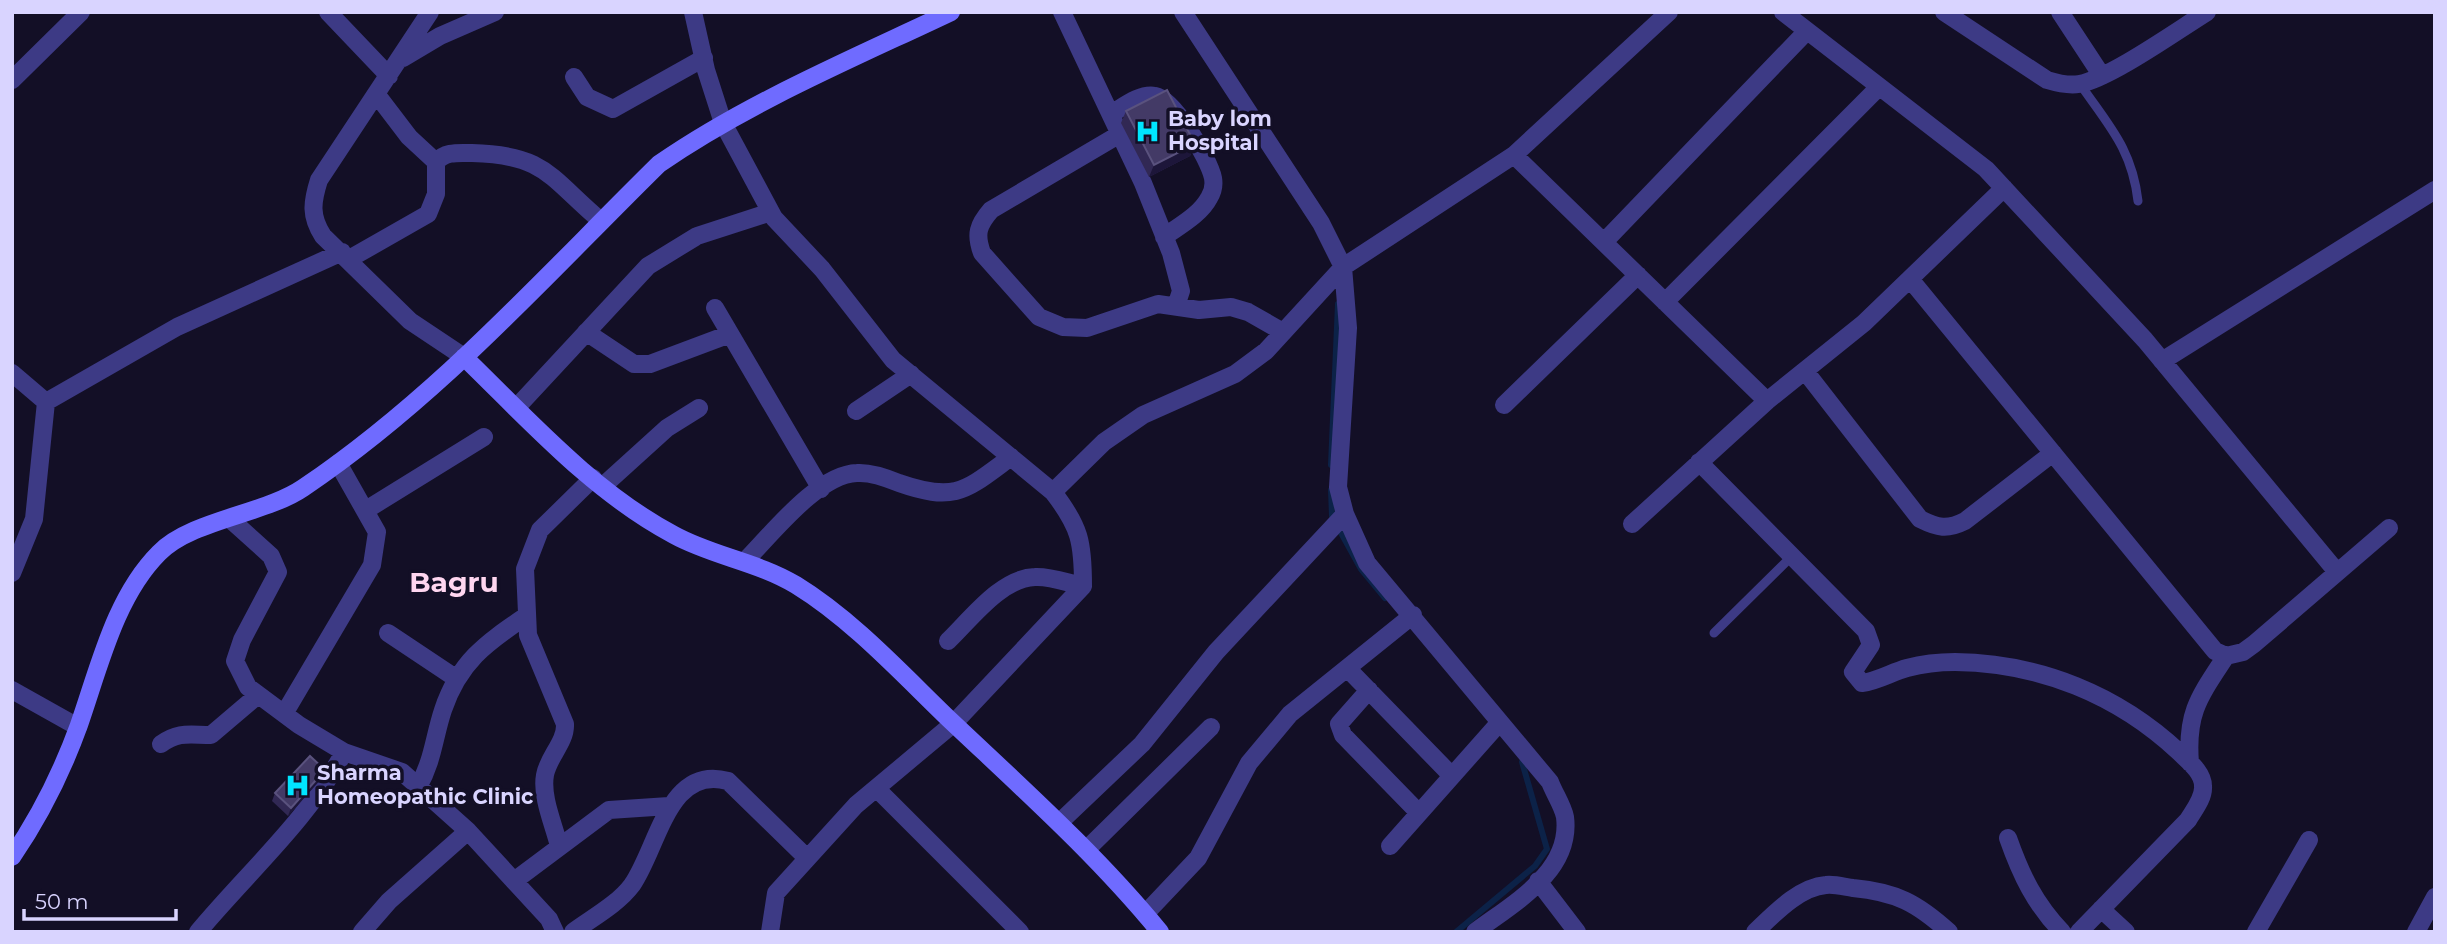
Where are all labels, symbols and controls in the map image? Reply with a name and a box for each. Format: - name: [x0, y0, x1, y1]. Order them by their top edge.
- place label: Baby lom Hospital: [1168, 106, 1272, 155]
- hospital icon: Baby lom Hospital: [1134, 117, 1162, 145]
- district label: Bagru: [409, 565, 499, 599]
- place label: Sharma Homeopathic Clinic: [317, 760, 534, 809]
- hospital icon: Sharma Homeopathic Clinic: [283, 771, 311, 799]
- scale bar: [24, 878, 177, 922]
- text: 50 m: [35, 889, 89, 914]

